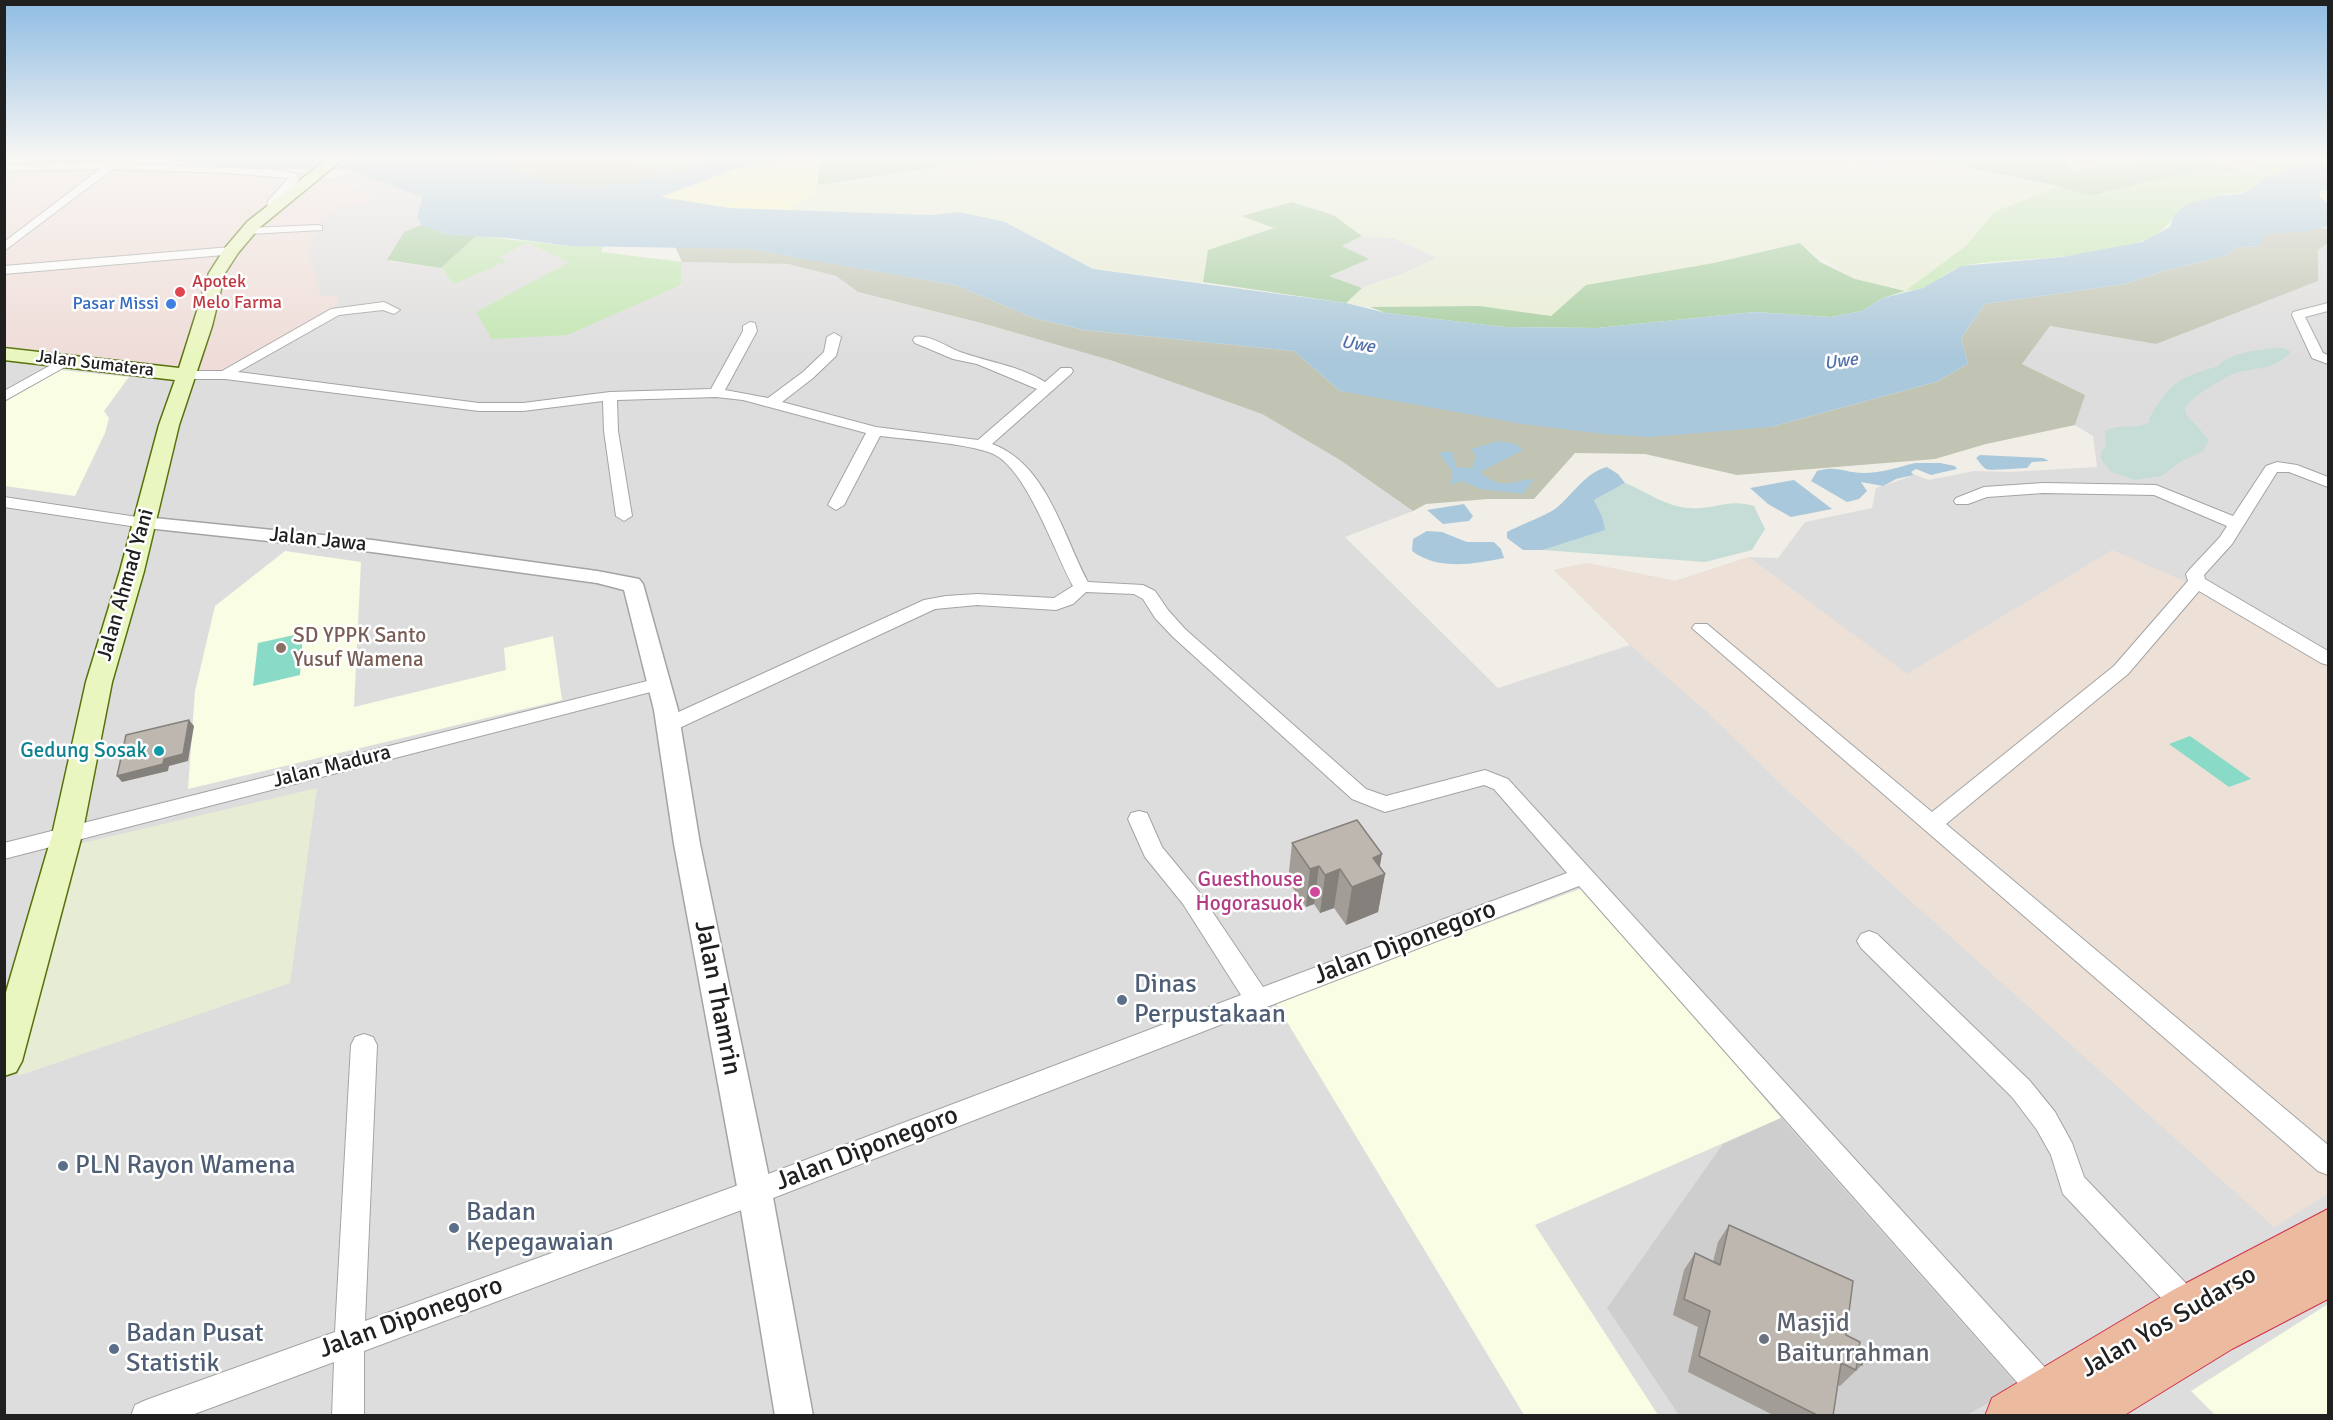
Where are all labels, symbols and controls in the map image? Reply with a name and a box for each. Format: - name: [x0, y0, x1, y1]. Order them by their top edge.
- place label: Apotek Melo Farma: [192, 271, 282, 314]
- marker: Apotek Melo Farma: [173, 285, 187, 299]
- place label: Pasar Missi: [72, 293, 159, 315]
- marker: Pasar Missi: [164, 297, 178, 311]
- water label: Uwe: [1340, 332, 1376, 358]
- street label: Jalan Sumatera: [35, 346, 155, 382]
- water label: Uwe: [1823, 349, 1859, 375]
- street label: Jalan Ahmad Yani: [92, 506, 160, 664]
- street label: Jalan Jawa: [268, 522, 368, 558]
- place label: SD YPPK Santo Yusuf Wamena: [293, 623, 426, 673]
- marker: SD YPPK Santo Yusuf Wamena: [274, 641, 288, 655]
- place label: Gedung Sosak: [20, 738, 147, 764]
- street label: Jalan Madura: [270, 740, 394, 794]
- marker: Gedung Sosak: [152, 744, 166, 758]
- place label: Guesthouse Hogorasuok: [1196, 867, 1303, 917]
- marker: Guesthouse Hogorasuok: [1308, 885, 1322, 899]
- street label: Jalan Diponegoro: [1309, 894, 1501, 992]
- street label: Jalan Thamrin: [687, 918, 747, 1078]
- place label: Dinas Perpustakaan: [1134, 969, 1286, 1030]
- marker: Dinas Perpustakaan: [1115, 993, 1129, 1007]
- street label: Jalan Diponegoro: [771, 1100, 963, 1198]
- place label: PLN Rayon Wamena: [75, 1150, 295, 1182]
- marker: PLN Rayon Wamena: [56, 1159, 70, 1173]
- place label: Badan Kepegawaian: [466, 1197, 614, 1258]
- marker: Badan Kepegawaian: [447, 1221, 461, 1235]
- street label: Jalan Yos Sudarso: [2076, 1259, 2262, 1385]
- street label: Jalan Diponegoro: [315, 1270, 507, 1366]
- place label: Masjid Baiturrahman: [1776, 1308, 1930, 1370]
- place label: Badan Pusat Statistik: [126, 1318, 264, 1380]
- marker: Masjid Baiturrahman: [1757, 1332, 1771, 1346]
- marker: Badan Pusat Statistik: [107, 1342, 121, 1356]

